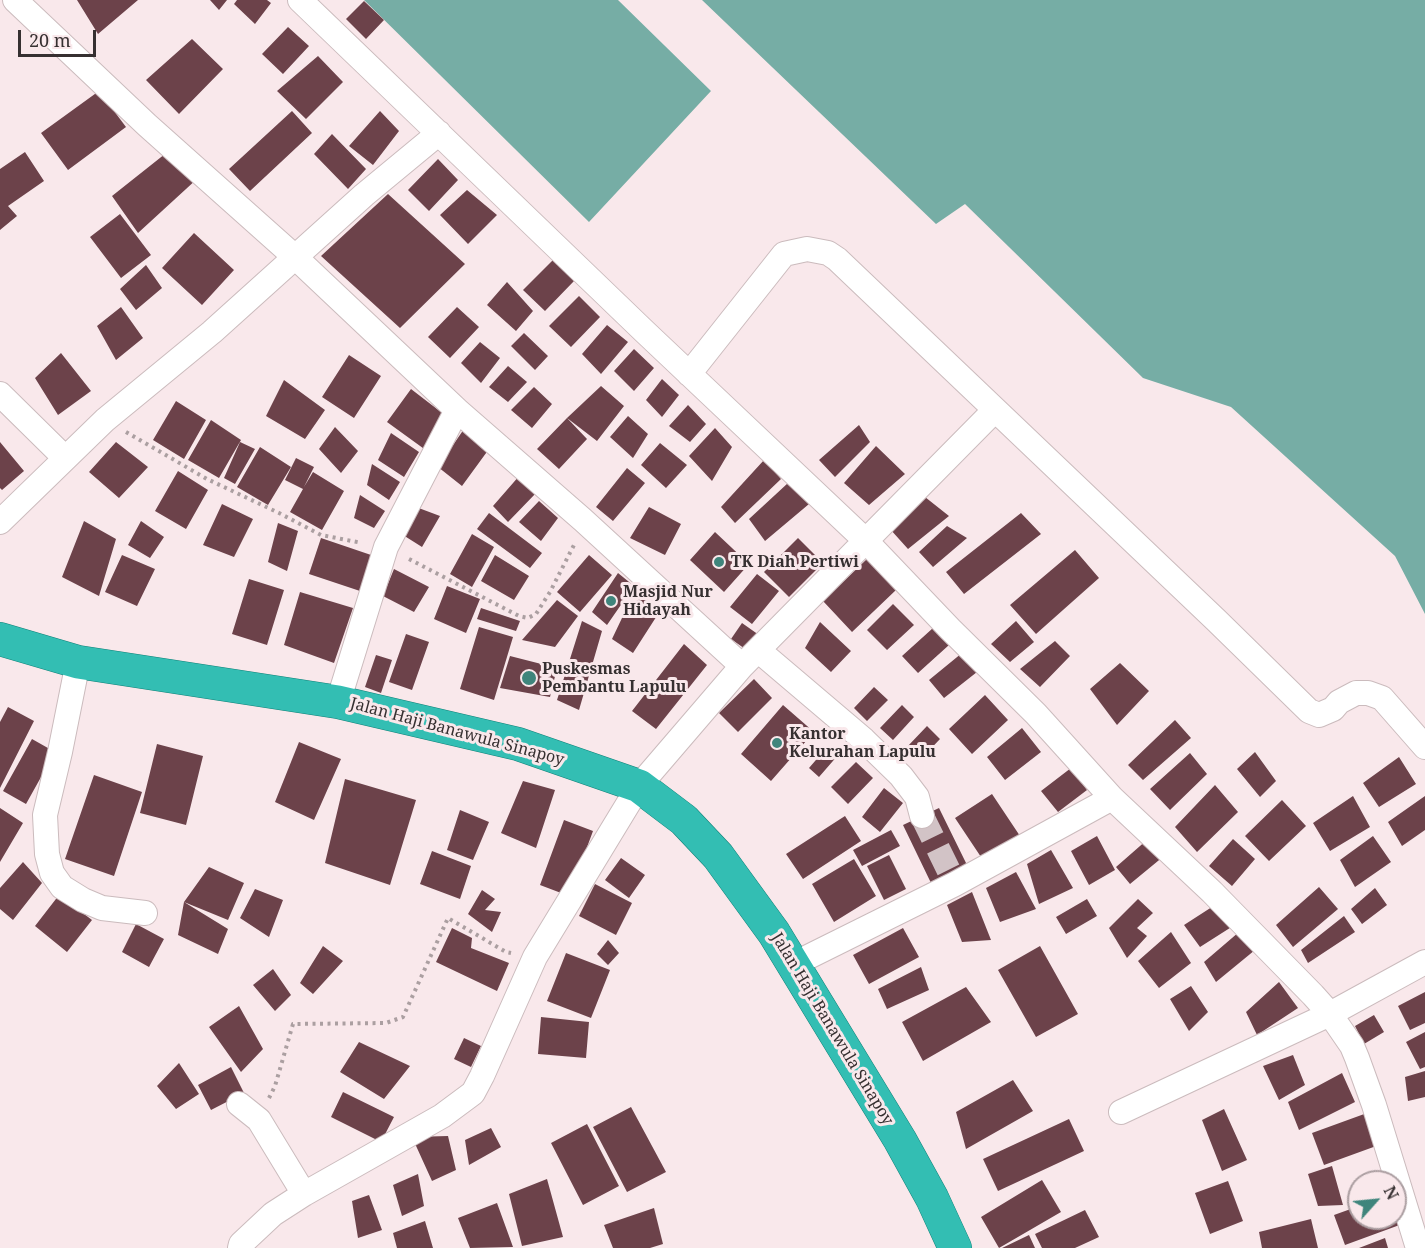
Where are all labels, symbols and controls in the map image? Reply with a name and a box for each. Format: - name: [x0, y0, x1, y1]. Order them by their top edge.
- scale bar: [21, 18, 99, 56]
- text: 20 m: [29, 28, 71, 52]
- place label: TK Diah Pertiwi: [731, 552, 859, 572]
- marker: TK Diah Pertiwi: [712, 555, 726, 569]
- place label: Masjid Nur Hidayah: [623, 582, 713, 620]
- marker: Masjid Nur Hidayah: [604, 594, 618, 608]
- place label: Puskesmas Pembantu Lapulu: [542, 659, 686, 697]
- marker: Puskesmas Pembantu Lapulu: [520, 669, 538, 687]
- street label: Jalan Haji Banawula Sinapoy: [348, 694, 566, 770]
- place label: Kantor Kelurahan Lapulu: [789, 724, 936, 762]
- marker: Kantor Kelurahan Lapulu: [770, 736, 784, 750]
- street label: Jalan Haji Banawula Sinapoy: [767, 929, 897, 1129]
- north arrow: [1347, 1170, 1407, 1230]
- text: N: [1379, 1182, 1404, 1203]

